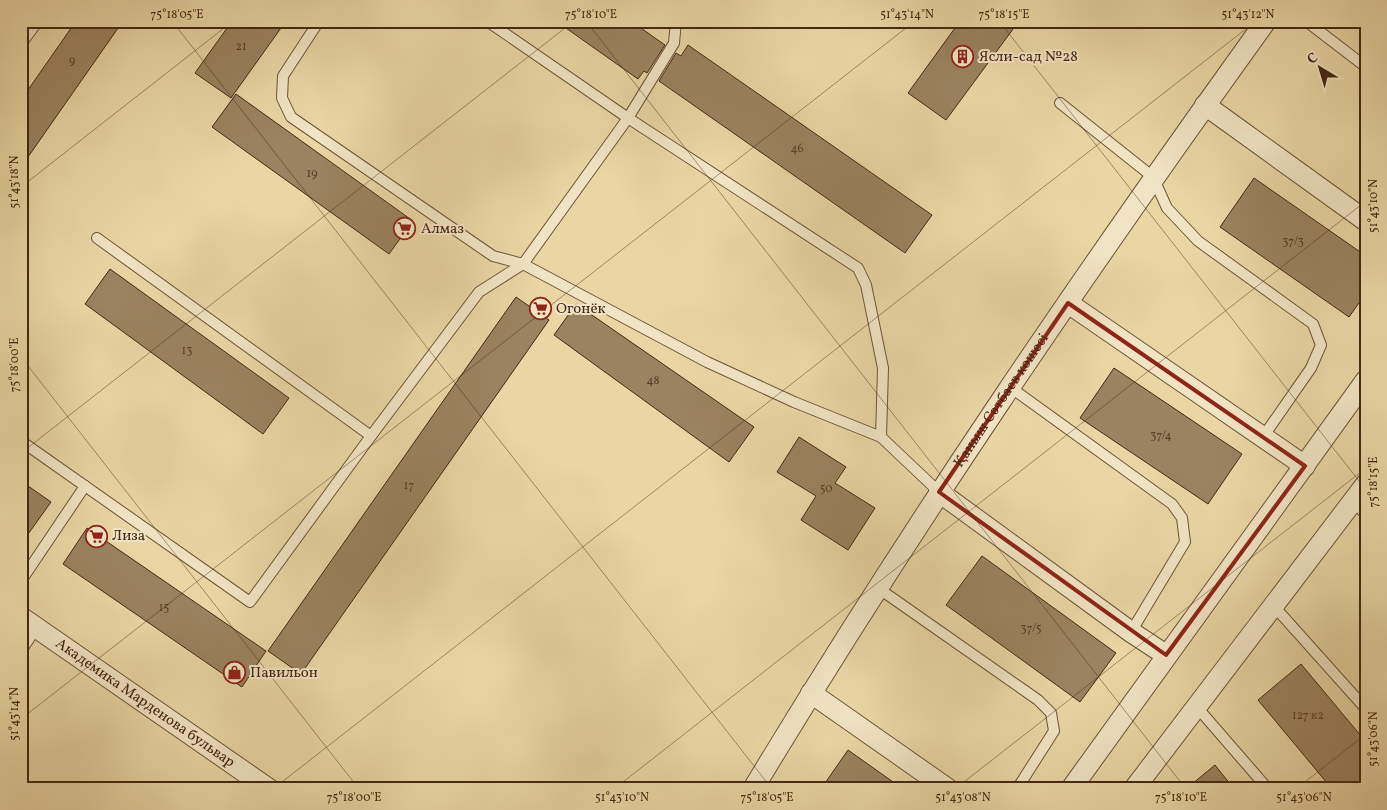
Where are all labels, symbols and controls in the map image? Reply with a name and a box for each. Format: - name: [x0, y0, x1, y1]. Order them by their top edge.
- text: 75°18'05"E: [150, 7, 204, 23]
- text: 75°18'10"E: [565, 7, 617, 23]
- text: 51°43'14"N: [880, 7, 934, 23]
- text: 75°18'15"E: [979, 7, 1029, 23]
- text: 51°43'12"N: [1221, 7, 1275, 23]
- house number: 21: [235, 39, 247, 55]
- north arrow: [1294, 42, 1344, 92]
- building icon: Ясли-сад №28: [951, 45, 975, 69]
- place label: Ясли-сад №28: [979, 47, 1078, 68]
- text: С: [1304, 49, 1322, 69]
- house number: 9: [69, 53, 75, 69]
- house number: 46: [790, 141, 804, 157]
- text: 51°43'18"N: [7, 155, 23, 208]
- house number: 19: [307, 166, 317, 182]
- text: 51°43'10"N: [1366, 179, 1382, 233]
- supermarket icon: Алмаз: [393, 217, 417, 241]
- place label: Алмаз: [421, 219, 464, 240]
- house number: 37/3: [1282, 234, 1304, 250]
- supermarket icon: Огонёк: [528, 297, 552, 321]
- place label: Огонёк: [556, 299, 606, 320]
- street label: Қаныш Сәтбаев көшесі: [949, 329, 1054, 472]
- text: 75°18'00"E: [7, 338, 23, 392]
- house number: 13: [182, 343, 192, 359]
- house number: 48: [646, 373, 660, 389]
- house number: 37/4: [1150, 428, 1172, 444]
- text: 75°18'15"E: [1366, 457, 1382, 507]
- house number: 17: [404, 478, 414, 494]
- house number: 50: [820, 481, 832, 497]
- supermarket icon: Лиза: [84, 524, 108, 548]
- place label: Лиза: [112, 526, 145, 547]
- house number: 15: [159, 600, 169, 616]
- house number: 37/5: [1021, 621, 1042, 637]
- street label: Академика Марденова бульвар: [51, 633, 239, 773]
- shop icon: Павильон: [222, 661, 246, 685]
- place label: Павильон: [250, 663, 318, 684]
- text: 51°43'14"N: [7, 687, 23, 741]
- house number: 127 к2: [1292, 708, 1324, 724]
- text: 51°43'06"N: [1366, 711, 1382, 767]
- text: 75°18'00"E: [327, 790, 381, 806]
- text: 51°43'10"N: [595, 790, 649, 806]
- text: 75°18'05"E: [740, 790, 794, 806]
- text: 51°43'08"N: [935, 790, 991, 806]
- text: 75°18'10"E: [1155, 790, 1207, 806]
- text: 51°43'06"N: [1276, 790, 1332, 806]

